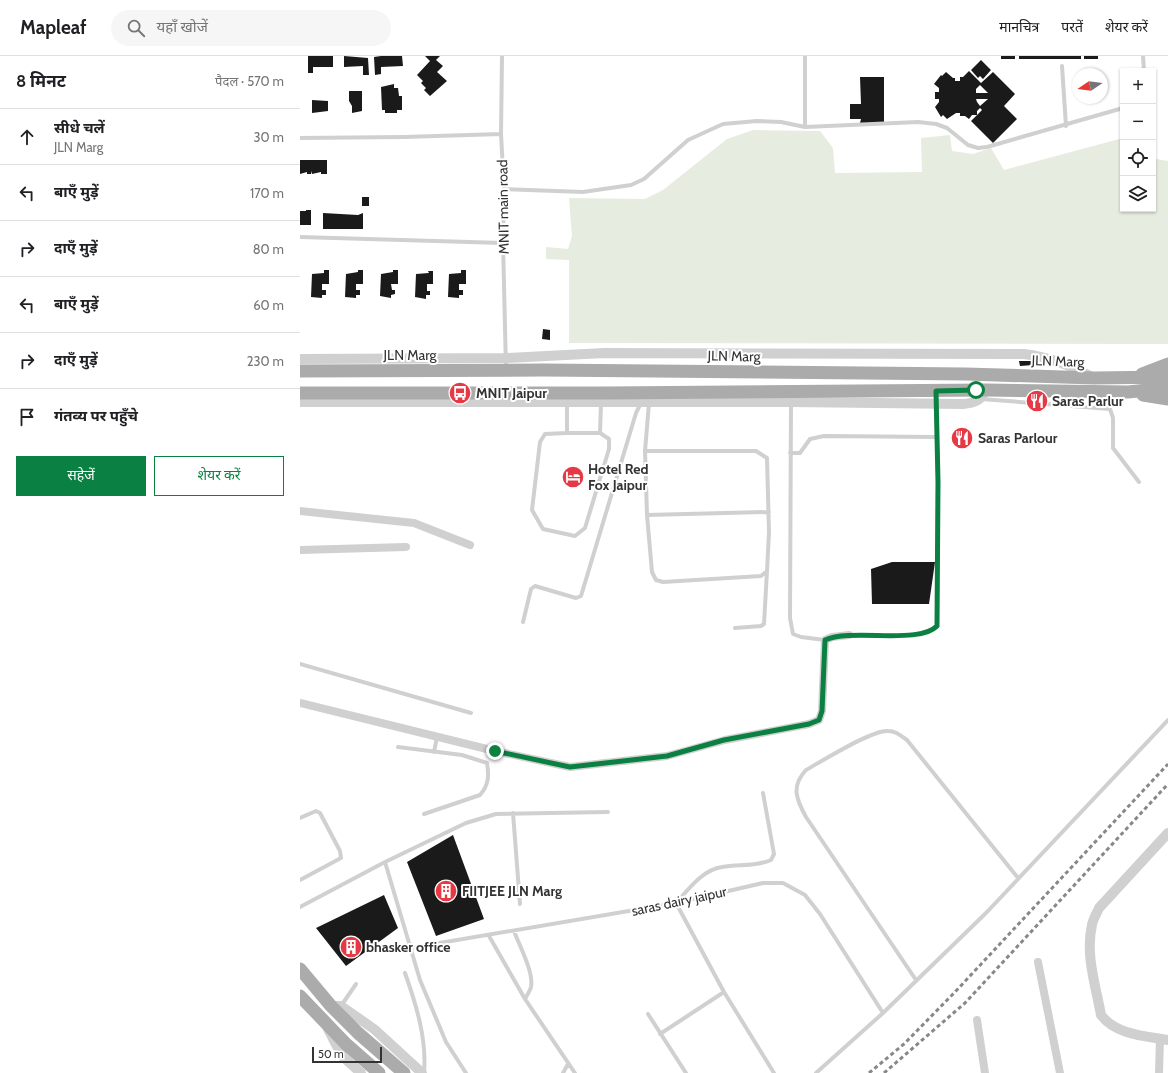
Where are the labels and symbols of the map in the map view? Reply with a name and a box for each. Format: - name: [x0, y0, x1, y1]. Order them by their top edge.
- north arrow: [1072, 68, 1108, 104]
- street label: MNIT main road: [493, 159, 513, 255]
- street label: JLN Marg: [383, 346, 437, 364]
- street label: JLN Marg: [706, 347, 762, 365]
- street label: JLN Marg: [1030, 351, 1086, 371]
- bus stop icon: MNIT Jaipur: [447, 380, 473, 406]
- route start: [967, 381, 985, 399]
- place label: MNIT Jaipur: [476, 384, 547, 402]
- restaurant icon: Saras Parlur: [1024, 388, 1050, 414]
- place label: Saras Parlur: [1052, 392, 1124, 410]
- restaurant icon: Saras Parlour: [949, 425, 975, 451]
- place label: Saras Parlour: [978, 429, 1058, 447]
- place label: Hotel Red Fox Jaipur: [588, 460, 648, 494]
- hotel icon: Hotel Red Fox Jaipur: [560, 464, 586, 490]
- route end: [486, 742, 504, 760]
- building icon: FIITJEE JLN Marg: [433, 878, 459, 904]
- place label: FIITJEE JLN Marg: [462, 882, 562, 900]
- street label: saras dairy jaipur: [630, 882, 729, 920]
- building icon: bhasker office: [338, 934, 364, 960]
- place label: bhasker office: [366, 938, 451, 956]
- scale bar: [312, 1045, 382, 1064]

